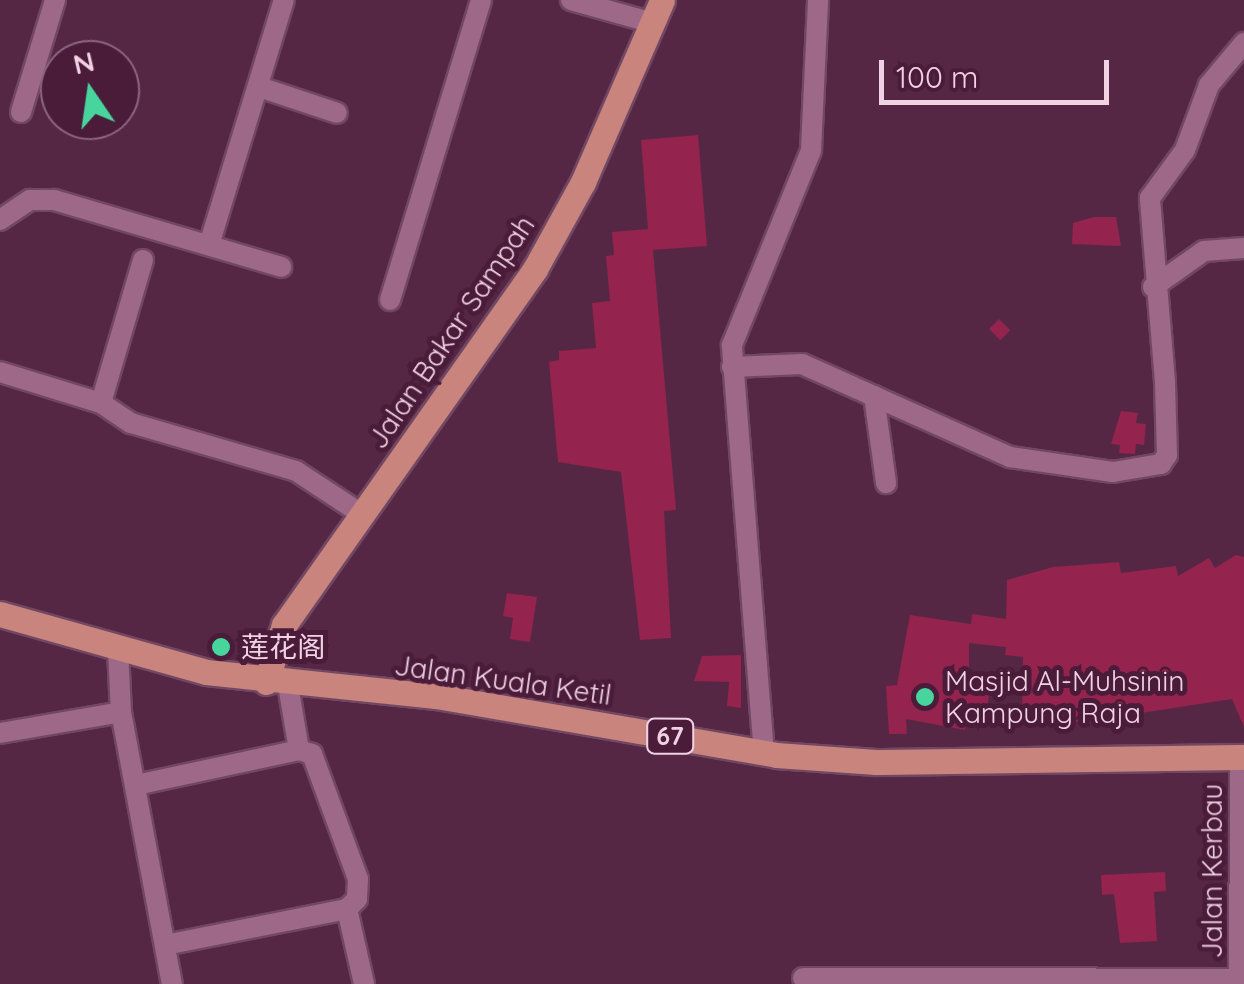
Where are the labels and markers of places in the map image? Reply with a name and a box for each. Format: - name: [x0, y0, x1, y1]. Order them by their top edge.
- place label: 莲花阁: [241, 630, 325, 664]
- marker: 莲花阁: [210, 636, 232, 658]
- place label: Masjid Al-Muhsinin Kampung Raja: [945, 664, 1184, 730]
- marker: Masjid Al-Muhsinin Kampung Raja: [914, 686, 936, 708]

